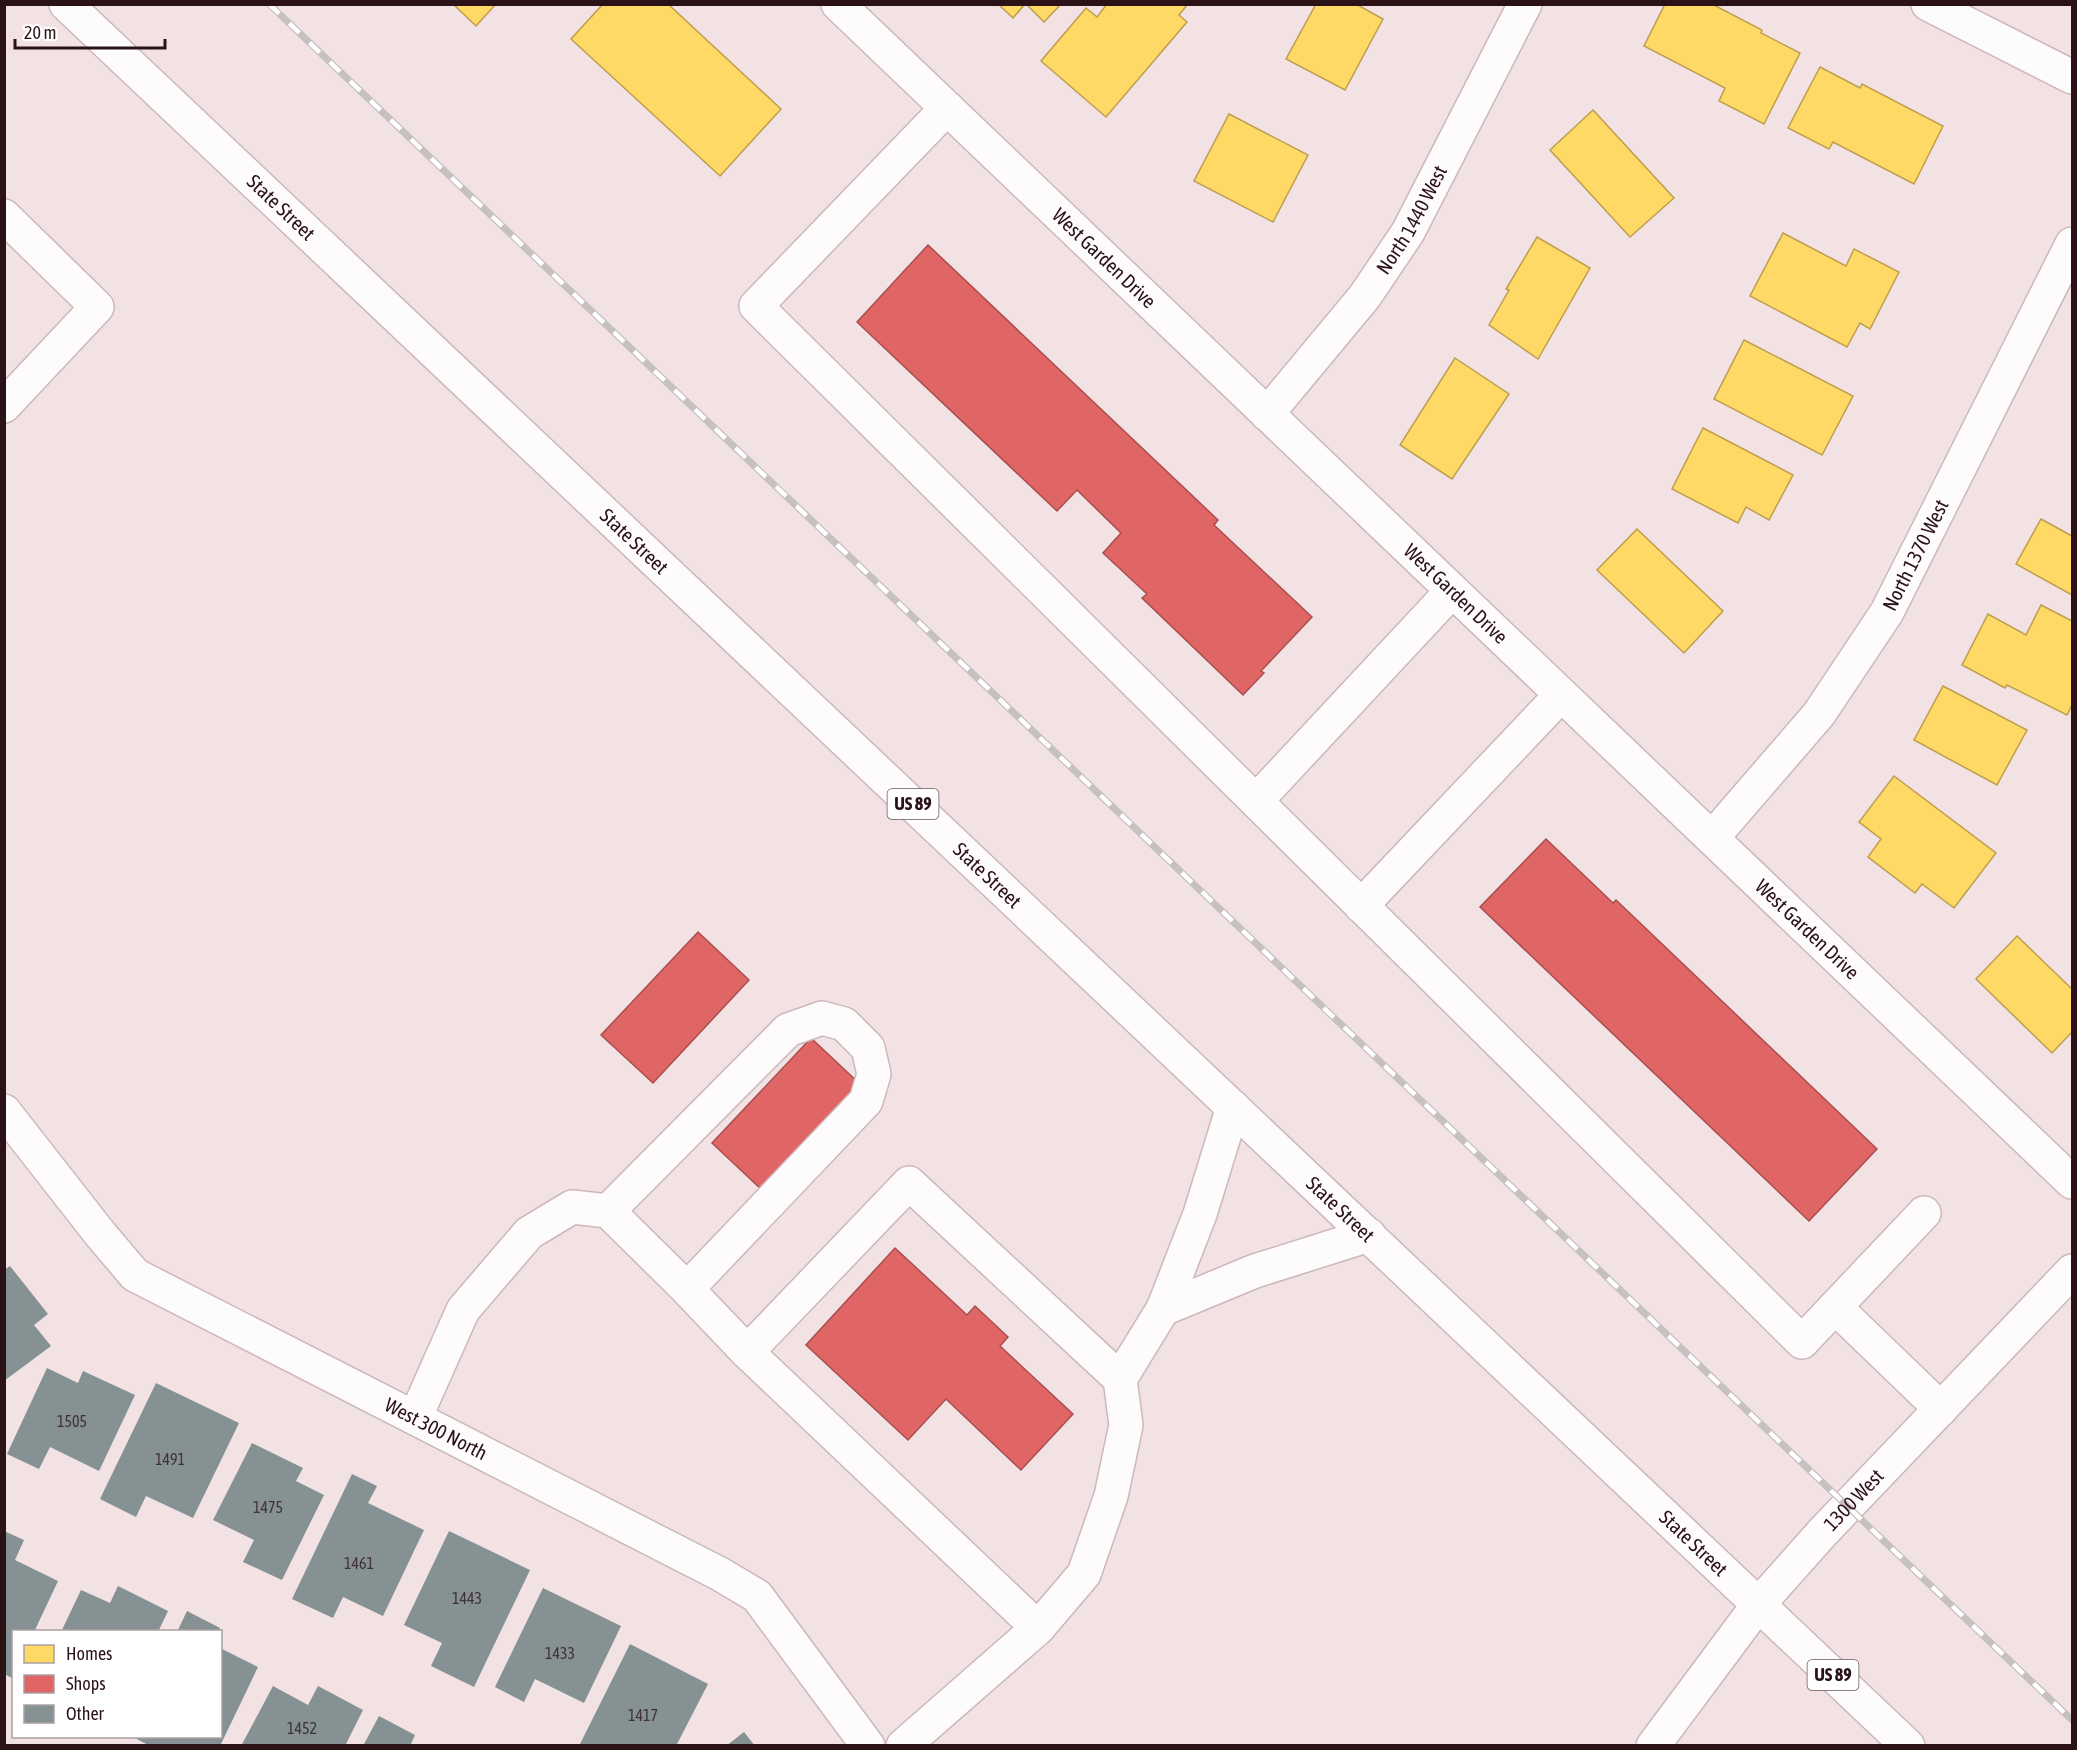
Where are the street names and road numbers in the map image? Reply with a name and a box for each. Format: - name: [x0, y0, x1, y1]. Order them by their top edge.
- street label: North 1440 West: [1371, 161, 1451, 278]
- street label: State Street: [243, 170, 320, 245]
- street label: West Garden Drive: [1048, 203, 1161, 312]
- street label: North 1370 West: [1878, 495, 1953, 614]
- street label: State Street: [596, 503, 673, 579]
- street label: West Garden Drive: [1400, 539, 1513, 648]
- road number: US 89: [888, 789, 938, 819]
- street label: State Street: [949, 837, 1026, 913]
- street label: West Garden Drive: [1751, 874, 1864, 984]
- street label: State Street: [1302, 1171, 1380, 1246]
- street label: West 300 North: [381, 1393, 491, 1464]
- street label: 1300 West: [1819, 1464, 1888, 1535]
- street label: State Street: [1655, 1505, 1733, 1580]
- road number: US 89: [1808, 1660, 1858, 1690]

